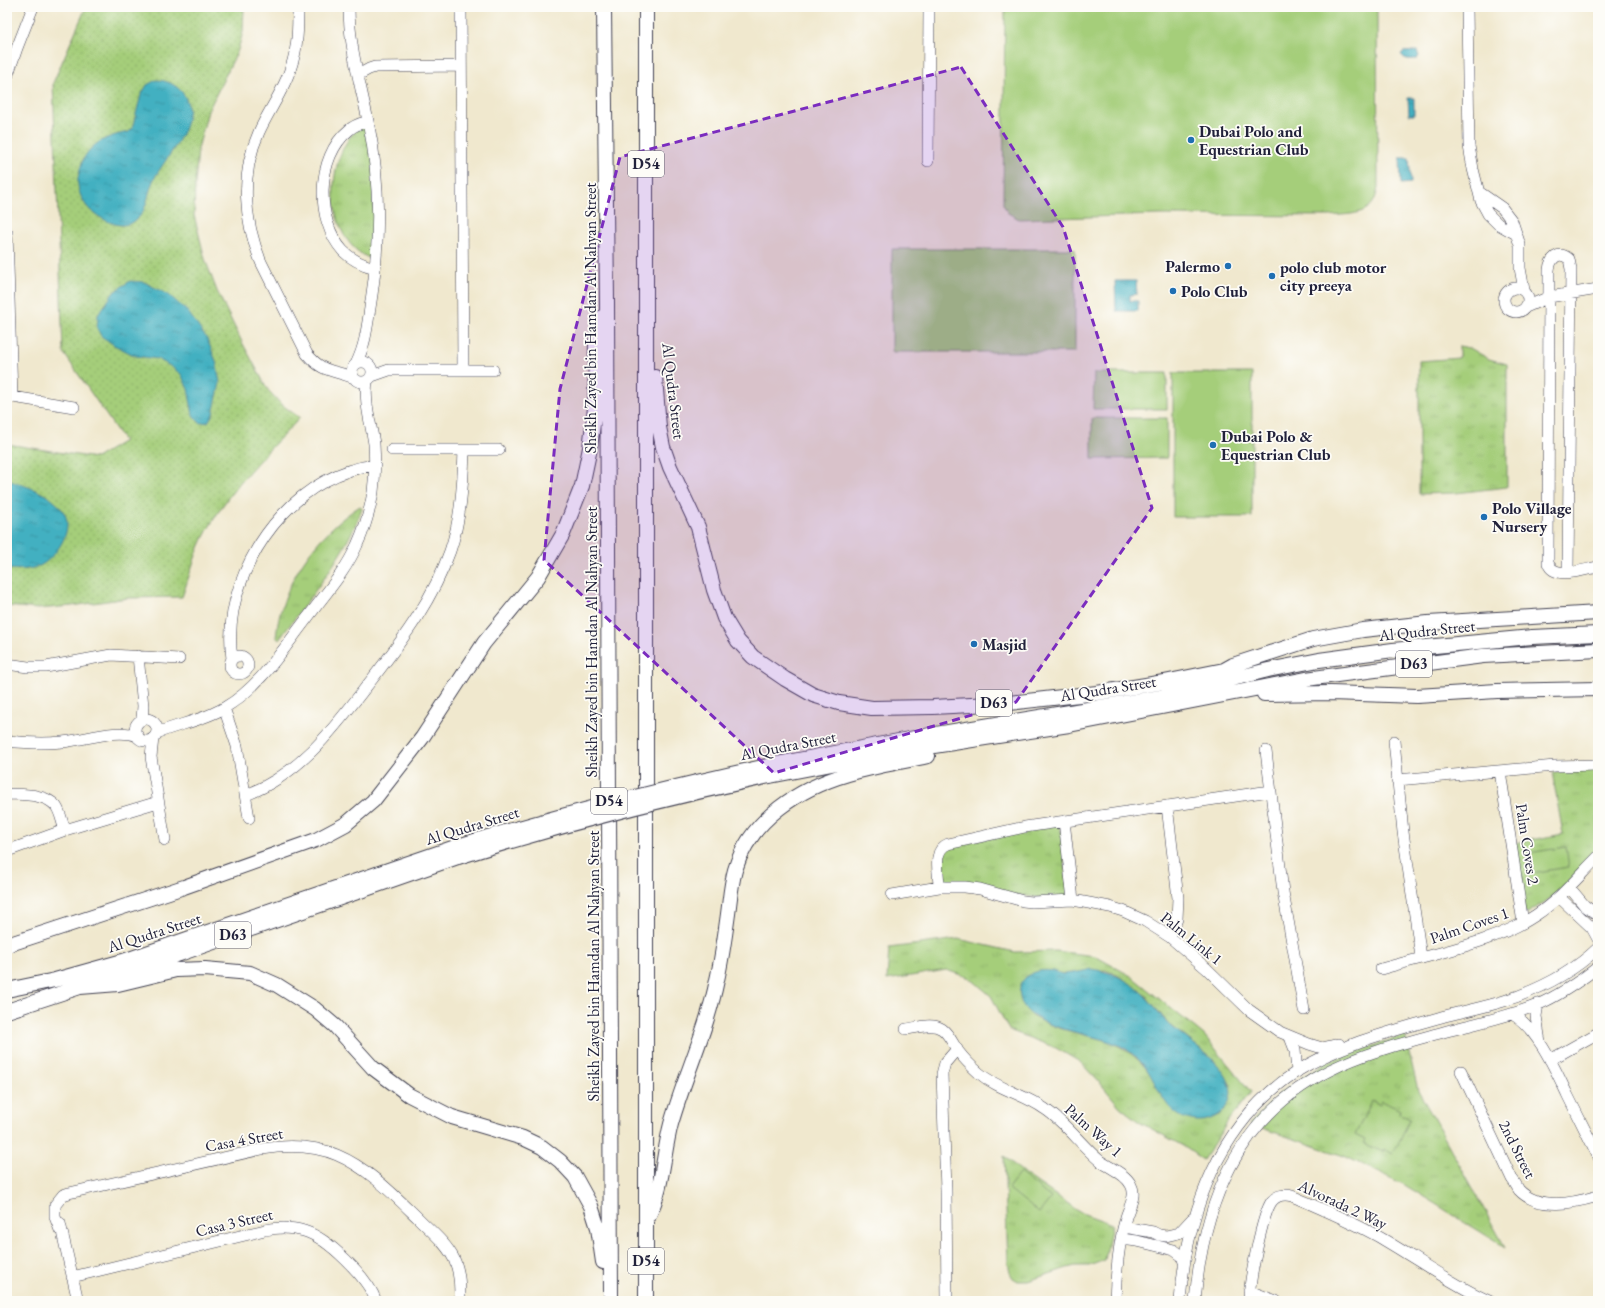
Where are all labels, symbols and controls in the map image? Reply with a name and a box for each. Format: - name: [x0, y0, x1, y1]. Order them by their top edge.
- place label: Dubai Polo and Equestrian Club: [1199, 121, 1309, 160]
- marker: Dubai Polo and Equestrian Club: [1186, 135, 1196, 145]
- road number: D54: [628, 151, 664, 177]
- street label: Sheikh Zayed bin Hamdan Al Nahyan Street: [580, 182, 601, 454]
- place label: Palermo: [1165, 256, 1220, 277]
- place label: polo club motor city preeya: [1280, 257, 1387, 296]
- marker: Palermo: [1223, 261, 1233, 271]
- marker: polo club motor city preeya: [1267, 271, 1277, 281]
- place label: Polo Club: [1181, 281, 1248, 302]
- marker: Polo Club: [1168, 286, 1178, 296]
- street label: Al Qudra Street: [657, 341, 690, 440]
- place label: Dubai Polo & Equestrian Club: [1221, 426, 1331, 465]
- marker: Dubai Polo & Equestrian Club: [1208, 440, 1218, 450]
- place label: Polo Village Nursery: [1492, 498, 1572, 537]
- street label: Sheikh Zayed bin Hamdan Al Nahyan Street: [581, 506, 602, 778]
- marker: Polo Village Nursery: [1479, 512, 1489, 522]
- street label: Al Qudra Street: [1377, 615, 1476, 646]
- place label: Masjid: [982, 634, 1027, 655]
- marker: Masjid: [969, 639, 979, 649]
- road number: D63: [1396, 651, 1432, 677]
- street label: Al Qudra Street: [1058, 671, 1158, 707]
- road number: D63: [976, 690, 1012, 716]
- street label: Al Qudra Street: [738, 726, 838, 765]
- road number: D54: [591, 788, 627, 814]
- street label: Al Qudra Street: [422, 801, 522, 850]
- street label: Palm Coves 2: [1511, 802, 1544, 886]
- street label: Sheikh Zayed bin Hamdan Al Nahyan Street: [583, 830, 604, 1102]
- street label: Palm Coves 1: [1427, 902, 1511, 949]
- street label: Palm Link 1: [1156, 907, 1227, 970]
- street label: Al Qudra Street: [104, 908, 203, 958]
- road number: D63: [215, 922, 251, 948]
- street label: Palm Way 1: [1060, 1099, 1127, 1162]
- street label: 2nd Street: [1494, 1117, 1541, 1182]
- street label: Casa 4 Street: [204, 1122, 285, 1157]
- street label: Alvorada 2 Way: [1294, 1174, 1392, 1235]
- street label: Casa 3 Street: [193, 1203, 275, 1242]
- road number: D54: [628, 1248, 664, 1274]

